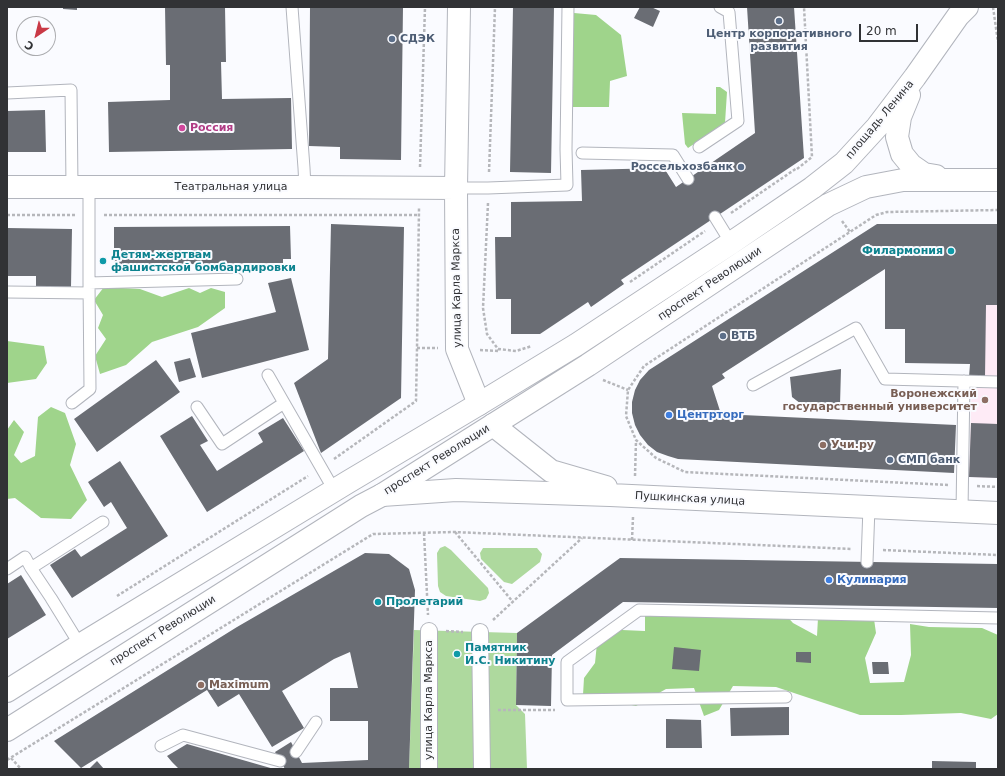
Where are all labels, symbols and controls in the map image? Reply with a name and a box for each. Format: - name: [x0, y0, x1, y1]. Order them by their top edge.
- north arrow: [16, 16, 56, 56]
- marker: Центр корпоративного развития: [774, 16, 784, 26]
- scale bar: [861, 16, 920, 42]
- text: 20 m: [866, 24, 897, 38]
- place label: Центр корпоративного развития: [706, 27, 852, 53]
- place label: СДЭК: [400, 32, 435, 46]
- marker: СДЭК: [387, 34, 397, 44]
- text: С: [22, 38, 36, 53]
- street label: площадь Ленина: [843, 78, 917, 162]
- place label: Россия: [190, 121, 233, 135]
- marker: Россия: [177, 123, 187, 133]
- place label: Россельхозбанк: [631, 160, 733, 174]
- marker: Россельхозбанк: [736, 162, 746, 172]
- street label: Театральная улица: [175, 180, 287, 194]
- street label: улица Карла Маркса: [449, 228, 465, 348]
- street label: проспект Революции: [656, 244, 764, 324]
- place label: Филармония: [862, 244, 943, 258]
- marker: Филармония: [946, 246, 956, 256]
- place label: Детям-жертвам фашистской бомбардировки: [111, 248, 296, 274]
- marker: Детям-жертвам фашистской бомбардировки: [98, 256, 108, 266]
- place label: ВТБ: [731, 329, 755, 343]
- marker: ВТБ: [718, 331, 728, 341]
- place label: Воронежский государственный университет: [783, 387, 977, 413]
- marker: Воронежский государственный университет: [980, 395, 990, 405]
- place label: Центрторг: [677, 408, 744, 422]
- marker: Центрторг: [664, 410, 674, 420]
- street label: проспект Революции: [382, 422, 492, 498]
- place label: Учи.ру: [831, 438, 874, 452]
- marker: Учи.ру: [818, 440, 828, 450]
- place label: СМП банк: [898, 453, 960, 467]
- marker: СМП банк: [885, 455, 895, 465]
- street label: Пушкинская улица: [635, 490, 745, 508]
- place label: Кулинария: [837, 573, 907, 587]
- marker: Кулинария: [824, 575, 834, 585]
- street label: проспект Революции: [108, 593, 218, 669]
- place label: Пролетарий: [386, 595, 463, 609]
- marker: Пролетарий: [373, 597, 383, 607]
- street label: улица Карла Маркса: [422, 640, 436, 760]
- place label: Памятник И.С. Никитину: [465, 641, 555, 667]
- marker: Памятник И.С. Никитину: [452, 649, 462, 659]
- place label: Maximum: [209, 678, 269, 692]
- marker: Maximum: [196, 680, 206, 690]

